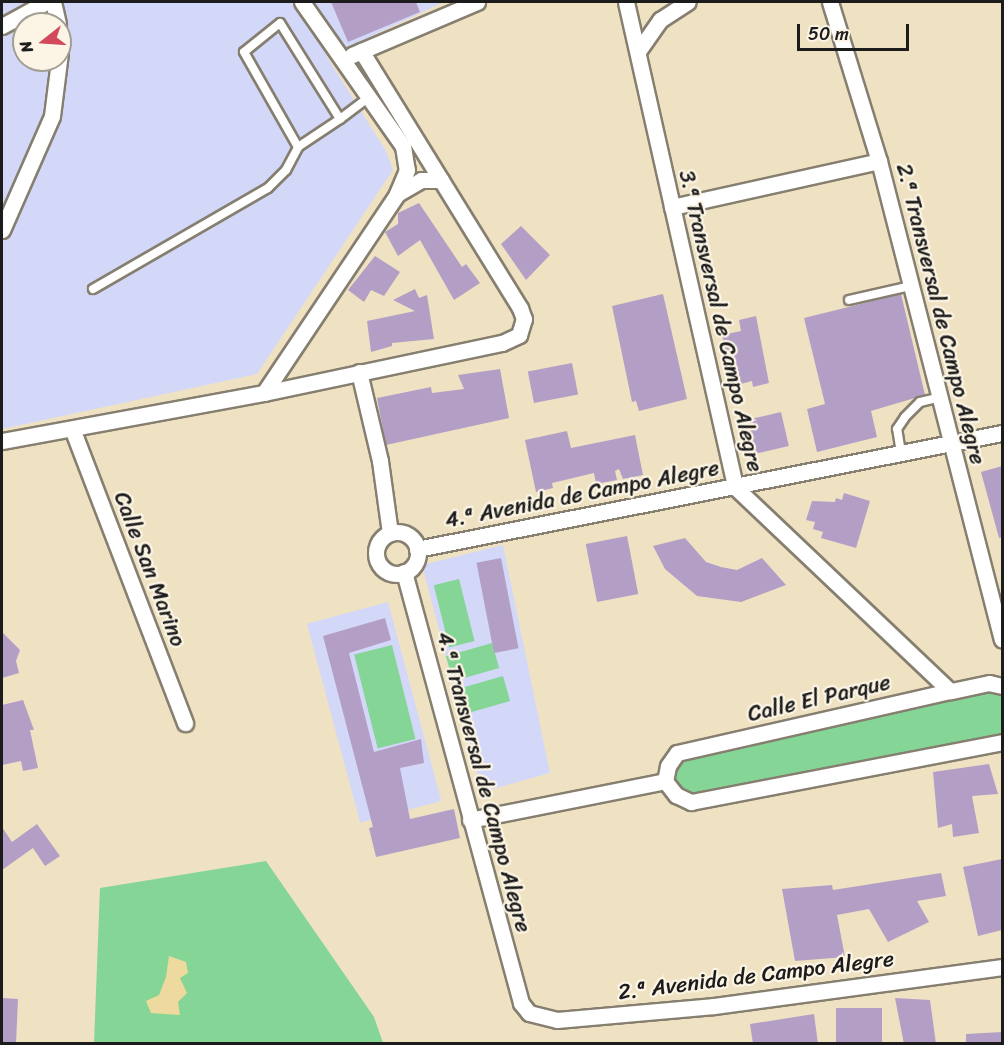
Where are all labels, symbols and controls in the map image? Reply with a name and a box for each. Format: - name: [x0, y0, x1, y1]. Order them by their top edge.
- north arrow: [12, 12, 72, 72]
- scale bar: [800, 12, 912, 50]
- text: 50 m: [808, 18, 849, 50]
- text: N: [11, 37, 42, 56]
- street label: 2.ª Transversal de Campo Alegre: [891, 161, 991, 467]
- street label: 3.ª Transversal de Campo Alegre: [673, 167, 769, 475]
- street label: 4.ª Avenida de Campo Alegre: [442, 454, 722, 534]
- street label: Calle San Marino: [108, 488, 192, 650]
- street label: 4.ª Transversal de Campo Alegre: [431, 629, 537, 935]
- street label: Calle El Parque: [745, 669, 893, 727]
- street label: 2.ª Avenida de Campo Alegre: [616, 945, 896, 1005]

